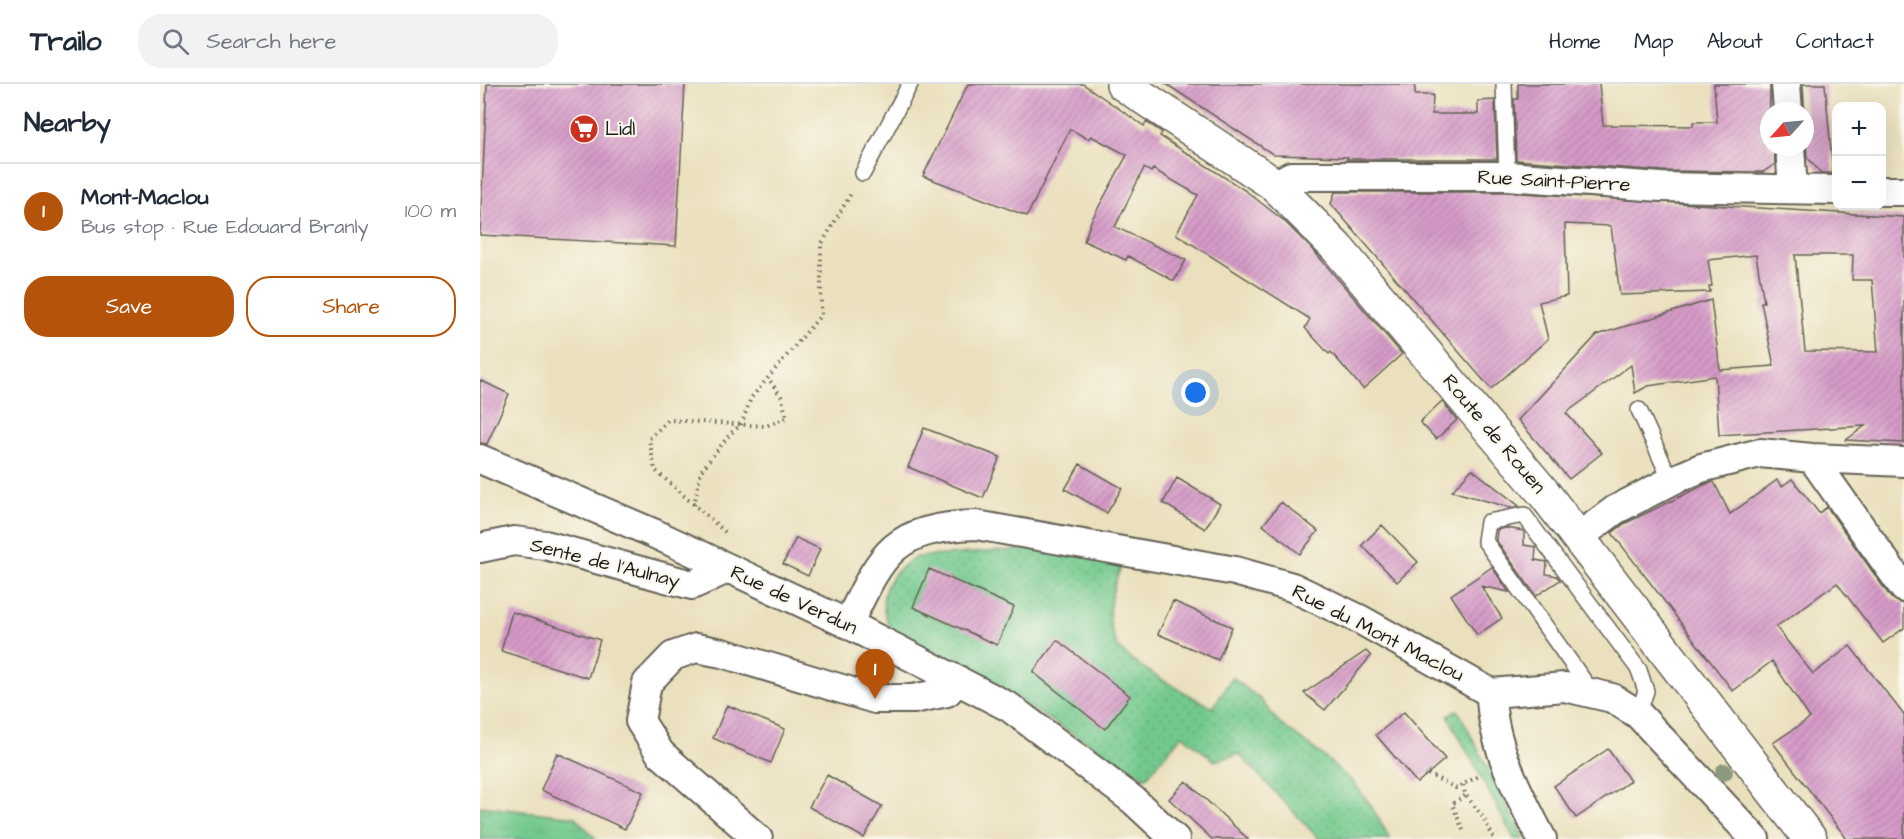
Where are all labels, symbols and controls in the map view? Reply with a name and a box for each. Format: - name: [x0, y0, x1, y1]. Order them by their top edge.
- search box: [138, 14, 558, 68]
- text: Trailo: [30, 22, 102, 61]
- icon: search: [159, 25, 192, 58]
- text: Search here: [207, 26, 336, 57]
- text: Home: [1549, 27, 1601, 56]
- text: Map: [1634, 27, 1674, 56]
- text: About: [1707, 27, 1763, 56]
- text: Contact: [1796, 27, 1874, 56]
- north arrow: [1760, 102, 1814, 156]
- map controls: [1832, 102, 1886, 210]
- button: +: [1832, 102, 1886, 156]
- text: Nearby: [24, 105, 111, 141]
- supermarket icon: Lidl: [568, 113, 600, 145]
- place label: Lidl: [605, 115, 635, 143]
- button: −: [1832, 156, 1886, 210]
- street label: Rue Saint-Pierre: [1477, 163, 1631, 199]
- text: Mont-Maclou: [81, 182, 209, 213]
- text: 1: [42, 197, 45, 225]
- text: 100 m: [405, 197, 456, 225]
- text: Bus stop · Rue Edouard Branly: [81, 213, 369, 241]
- button: Save: [24, 276, 234, 337]
- button: Share: [246, 276, 456, 337]
- street label: Route de Rouen: [1436, 368, 1552, 500]
- your location: [1181, 378, 1210, 407]
- street label: Sente de l'Aulnay: [527, 531, 683, 596]
- street label: Rue de Verdun: [726, 558, 862, 642]
- street label: Rue du Mont Maclou: [1287, 578, 1469, 688]
- pin: 1: [856, 650, 894, 699]

